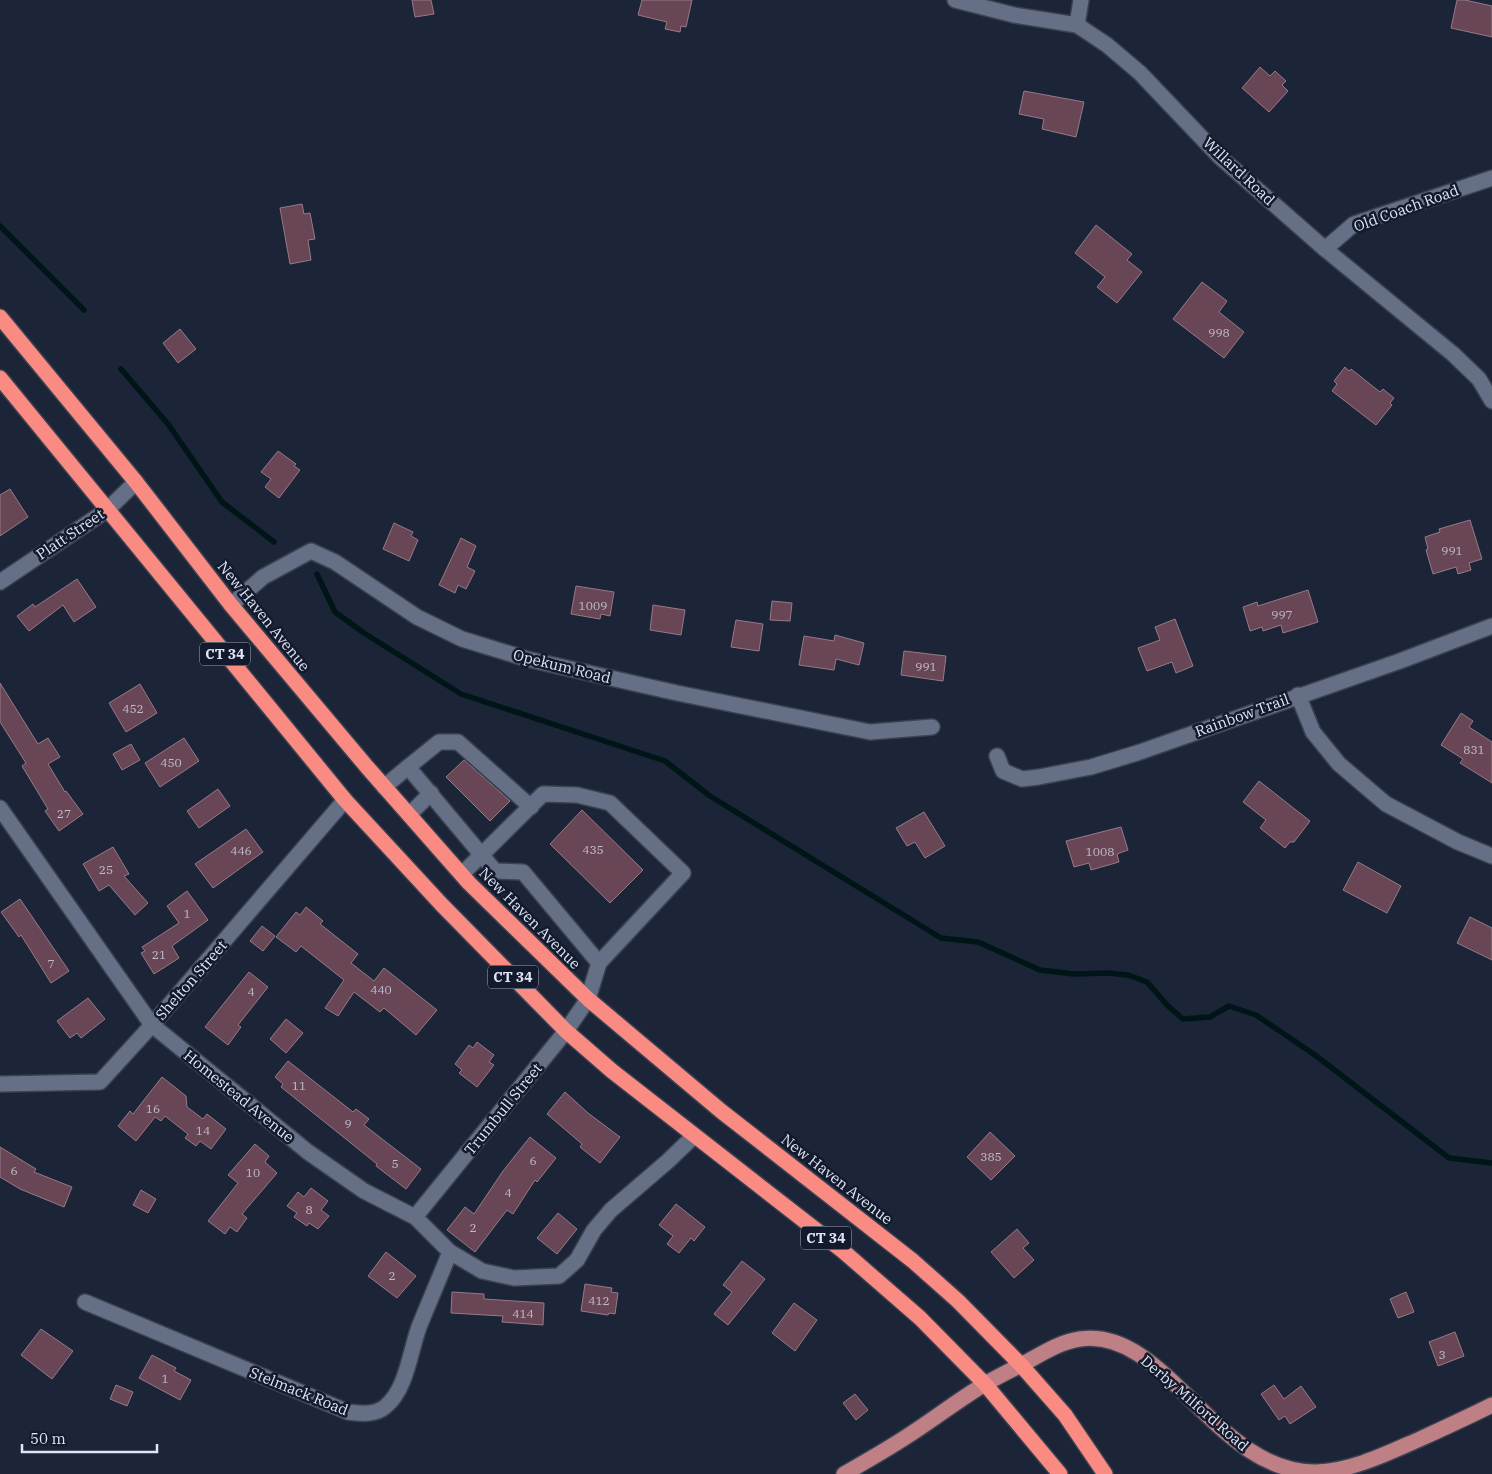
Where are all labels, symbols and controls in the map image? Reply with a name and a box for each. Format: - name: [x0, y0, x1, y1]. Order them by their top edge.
- street label: Willard Road: [1199, 133, 1279, 209]
- street label: Old Coach Road: [1351, 180, 1461, 236]
- house number: 998: [1208, 325, 1230, 340]
- street label: Platt Street: [32, 504, 108, 564]
- house number: 991: [1441, 543, 1463, 558]
- street label: New Haven Avenue: [214, 557, 314, 675]
- house number: 1009: [579, 598, 607, 613]
- house number: 997: [1271, 607, 1293, 622]
- road number: CT 34: [200, 642, 250, 666]
- street label: Opekum Road: [511, 645, 613, 687]
- house number: 991: [915, 659, 937, 674]
- street label: Rainbow Trail: [1192, 689, 1292, 741]
- house number: 452: [122, 701, 144, 716]
- house number: 831: [1463, 742, 1485, 757]
- house number: 450: [160, 755, 182, 770]
- house number: 27: [57, 806, 71, 821]
- house number: 435: [582, 842, 604, 857]
- house number: 446: [230, 843, 252, 858]
- house number: 1008: [1086, 844, 1114, 859]
- house number: 25: [99, 862, 113, 877]
- street label: New Haven Avenue: [475, 863, 585, 973]
- house number: 1: [183, 906, 191, 921]
- street label: Shelton Street: [151, 936, 231, 1024]
- house number: 21: [152, 947, 166, 962]
- house number: 7: [47, 956, 55, 971]
- road number: CT 34: [488, 966, 538, 989]
- house number: 440: [370, 982, 392, 997]
- house number: 4: [247, 984, 255, 999]
- street label: Homestead Avenue: [180, 1046, 298, 1146]
- street label: Trumbull Street: [460, 1059, 546, 1159]
- house number: 11: [292, 1078, 306, 1093]
- house number: 16: [146, 1101, 160, 1116]
- house number: 9: [344, 1116, 352, 1131]
- house number: 14: [196, 1123, 210, 1138]
- street label: New Haven Avenue: [777, 1130, 897, 1228]
- house number: 385: [980, 1149, 1002, 1164]
- house number: 6: [529, 1153, 537, 1168]
- house number: 5: [391, 1156, 399, 1171]
- house number: 6: [10, 1163, 18, 1178]
- house number: 10: [246, 1165, 260, 1180]
- house number: 4: [504, 1185, 512, 1200]
- house number: 8: [305, 1202, 313, 1217]
- house number: 2: [469, 1220, 477, 1235]
- road number: CT 34: [801, 1226, 851, 1250]
- house number: 2: [388, 1268, 396, 1283]
- house number: 412: [588, 1293, 610, 1308]
- house number: 414: [512, 1306, 534, 1321]
- house number: 3: [1438, 1347, 1446, 1362]
- street label: Derby Milford Road: [1137, 1351, 1253, 1455]
- street label: Stelmack Road: [247, 1363, 351, 1419]
- house number: 1: [161, 1371, 169, 1386]
- scale bar: [22, 1422, 158, 1454]
- text: 50 m: [30, 1429, 66, 1448]

